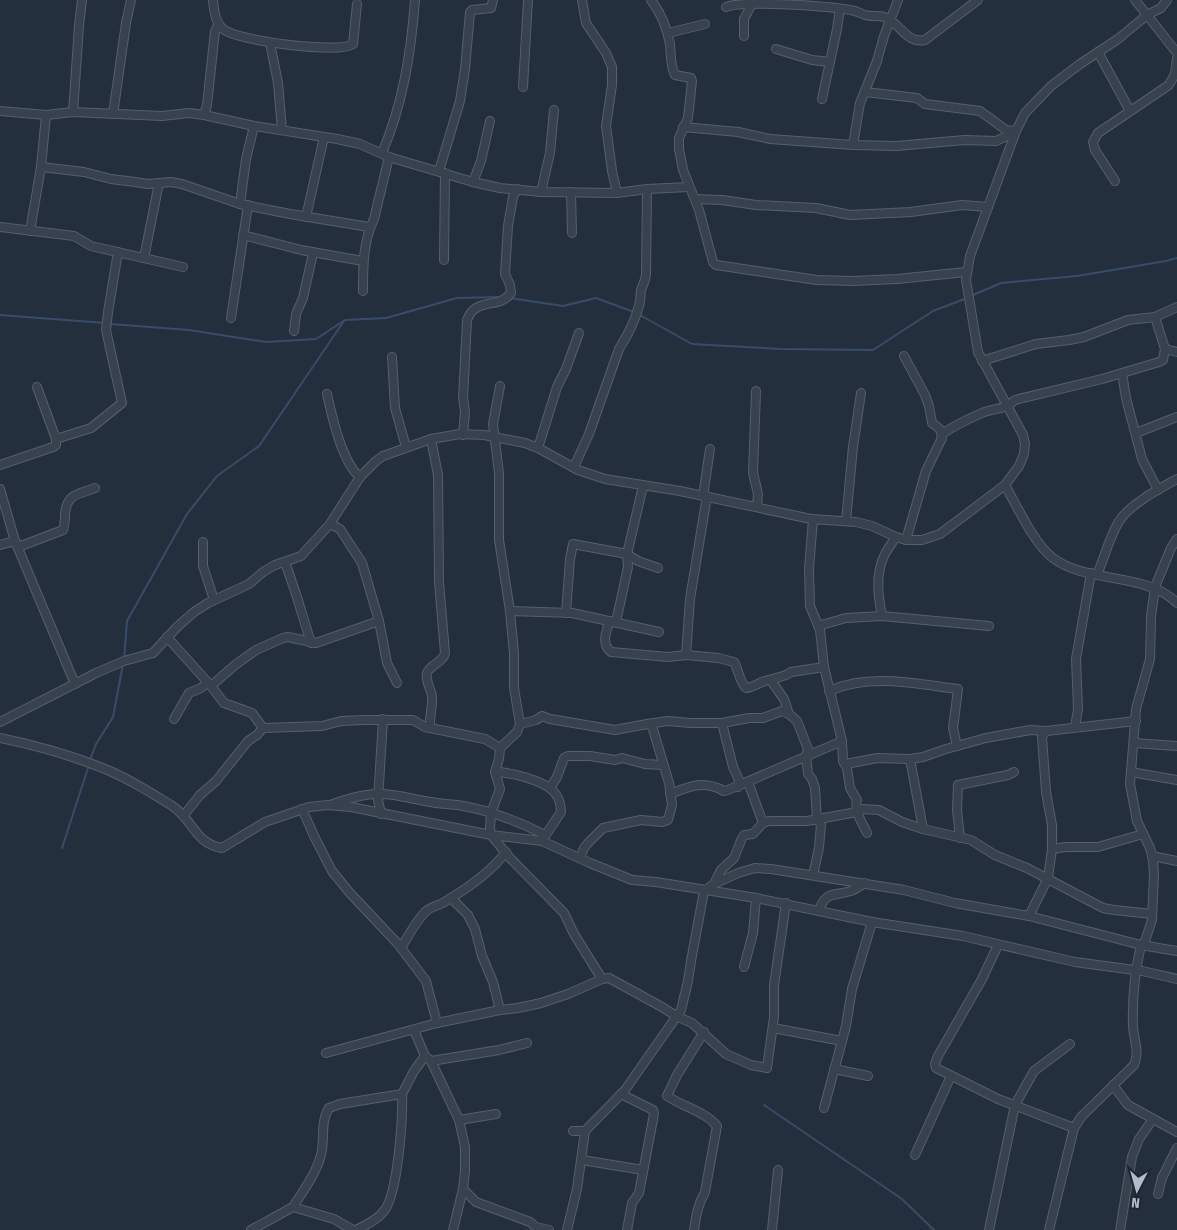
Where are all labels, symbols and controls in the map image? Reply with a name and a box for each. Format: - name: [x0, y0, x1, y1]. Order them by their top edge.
- north arrow: [1112, 1165, 1162, 1215]
- text: N: [1131, 1194, 1141, 1211]

